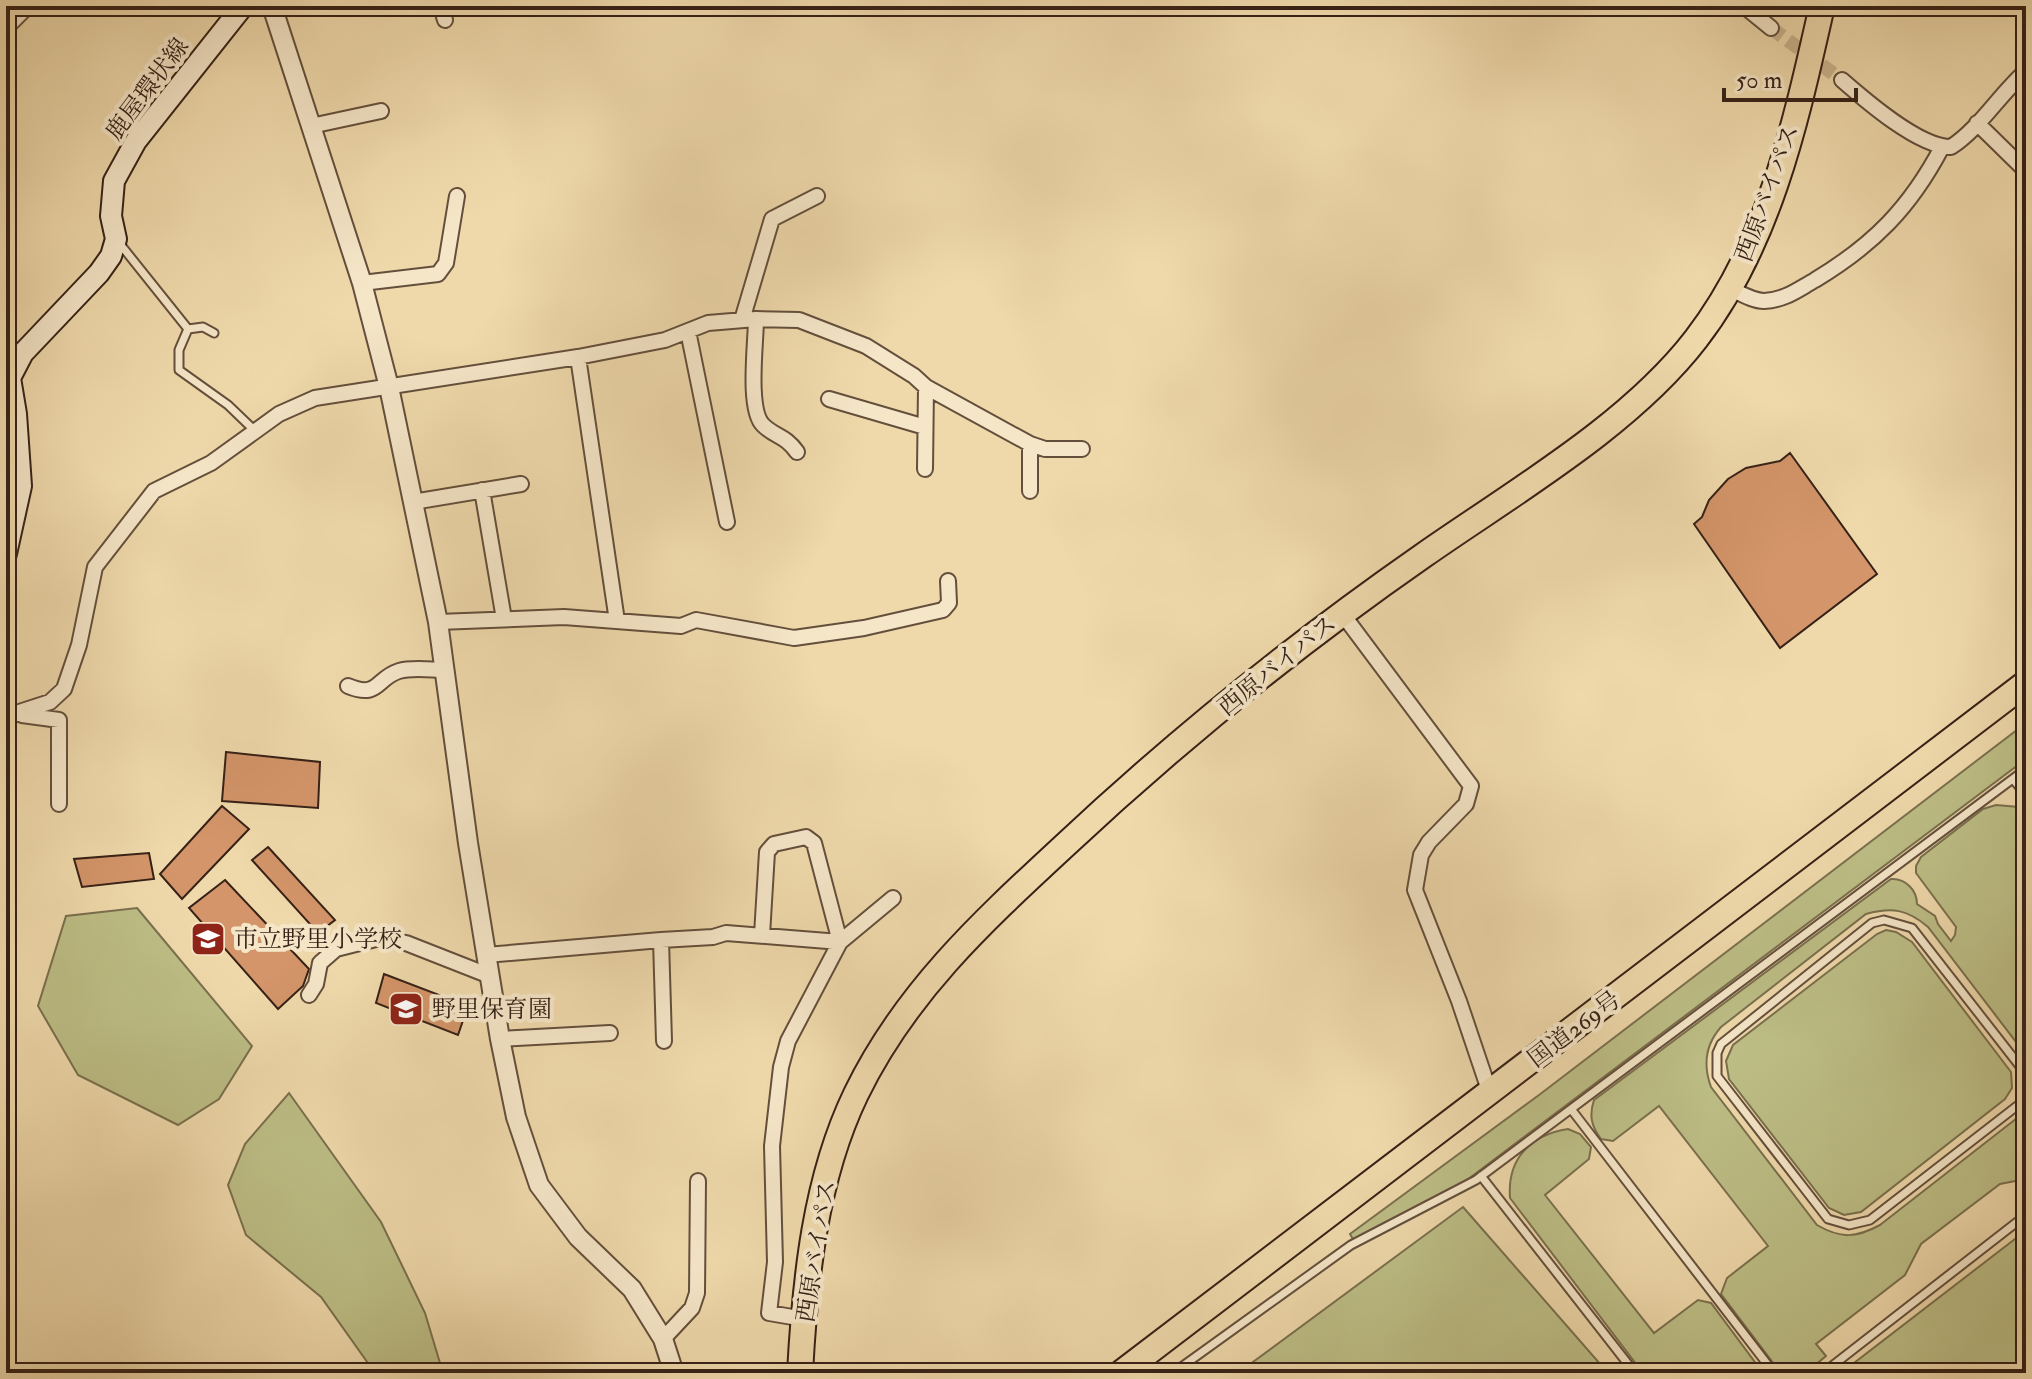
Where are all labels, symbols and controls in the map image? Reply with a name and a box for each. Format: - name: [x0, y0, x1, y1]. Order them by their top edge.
- street label: 鹿屋環状線: [99, 32, 196, 147]
- scale bar: [1724, 52, 1856, 102]
- text: 50 m: [1736, 65, 1783, 96]
- street label: 西原バイパス: [1728, 120, 1807, 266]
- street label: 西原バイパス: [1212, 608, 1343, 723]
- school or university icon: 市立野里小学校: [189, 920, 227, 958]
- place label: 市立野里小学校: [234, 924, 402, 955]
- street label: 国道269号: [1522, 984, 1627, 1074]
- school or university icon: 野里保育園: [387, 990, 425, 1028]
- place label: 野里保育園: [432, 994, 552, 1025]
- street label: 西原バイパス: [790, 1178, 843, 1324]

